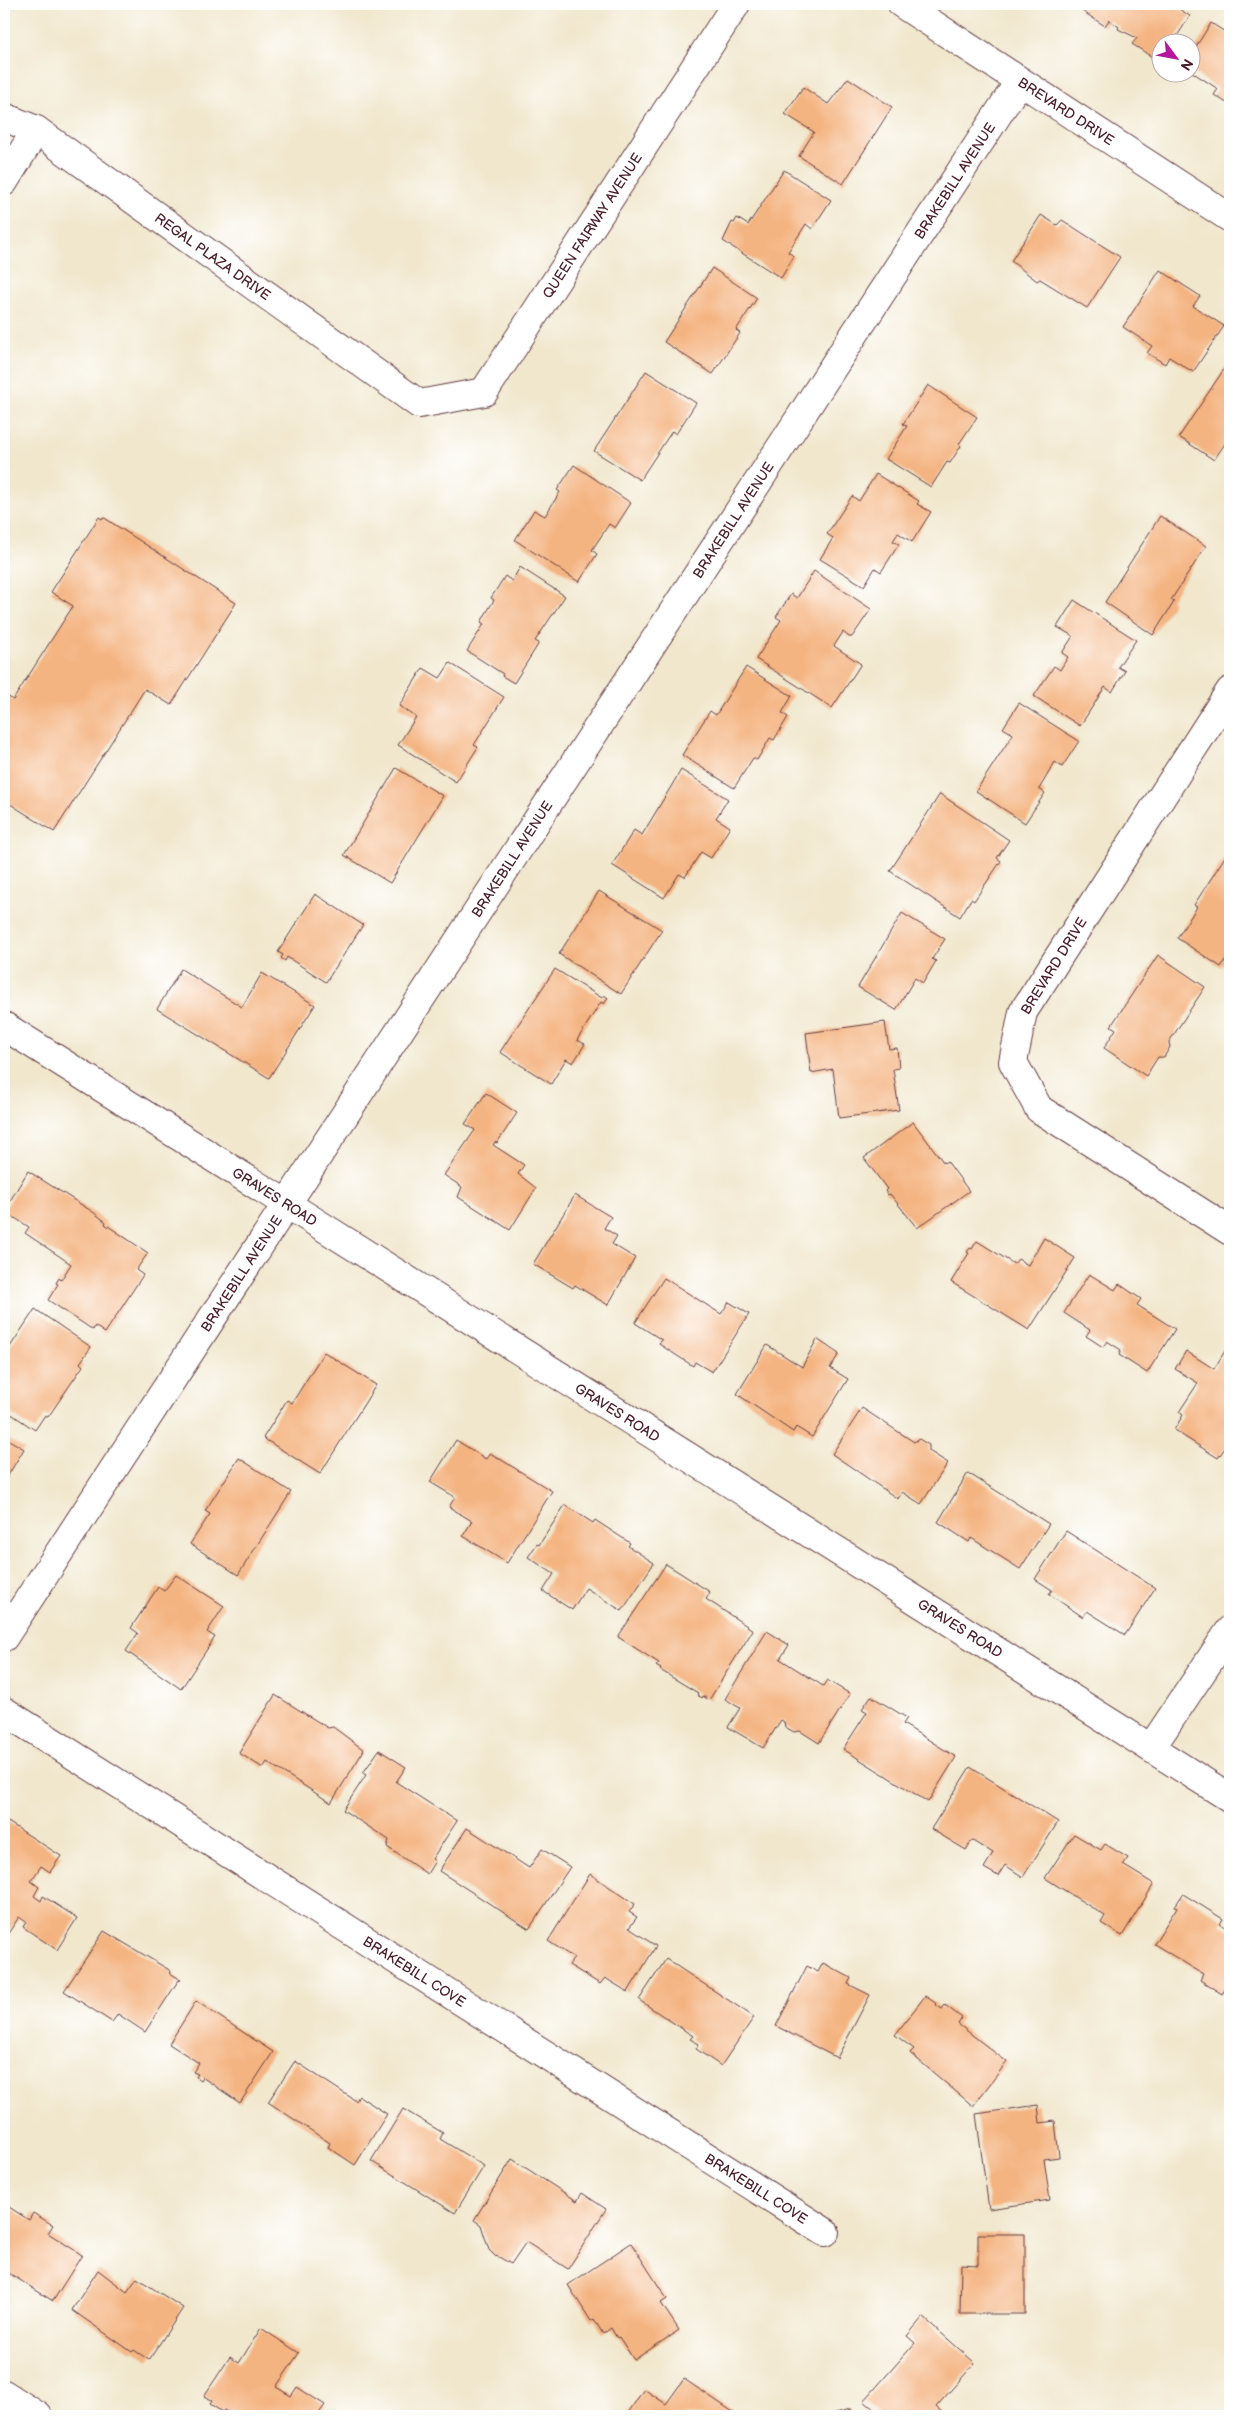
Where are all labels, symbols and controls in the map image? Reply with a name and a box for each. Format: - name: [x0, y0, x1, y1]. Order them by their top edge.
- north arrow: [1152, 32, 1202, 82]
- text: N: [1177, 56, 1197, 74]
- street label: BREVARD DRIVE: [1015, 74, 1117, 149]
- street label: BRAKEBILL AVENUE: [910, 119, 999, 242]
- street label: QUEEN FAIRWAY AVENUE: [539, 150, 645, 301]
- street label: REGAL PLAZA DRIVE: [152, 209, 274, 304]
- street label: BRAKEBILL AVENUE: [689, 459, 777, 581]
- street label: BRAKEBILL AVENUE: [468, 798, 556, 920]
- street label: BREVARD DRIVE: [1017, 914, 1091, 1018]
- street label: GRAVES ROAD: [229, 1163, 320, 1230]
- street label: BRAKEBILL AVENUE: [197, 1212, 285, 1335]
- street label: GRAVES ROAD: [572, 1379, 663, 1445]
- street label: GRAVES ROAD: [915, 1595, 1006, 1661]
- street label: BRAKEBILL COVE: [360, 1932, 469, 2010]
- street label: BRAKEBILL COVE: [702, 2149, 811, 2227]

